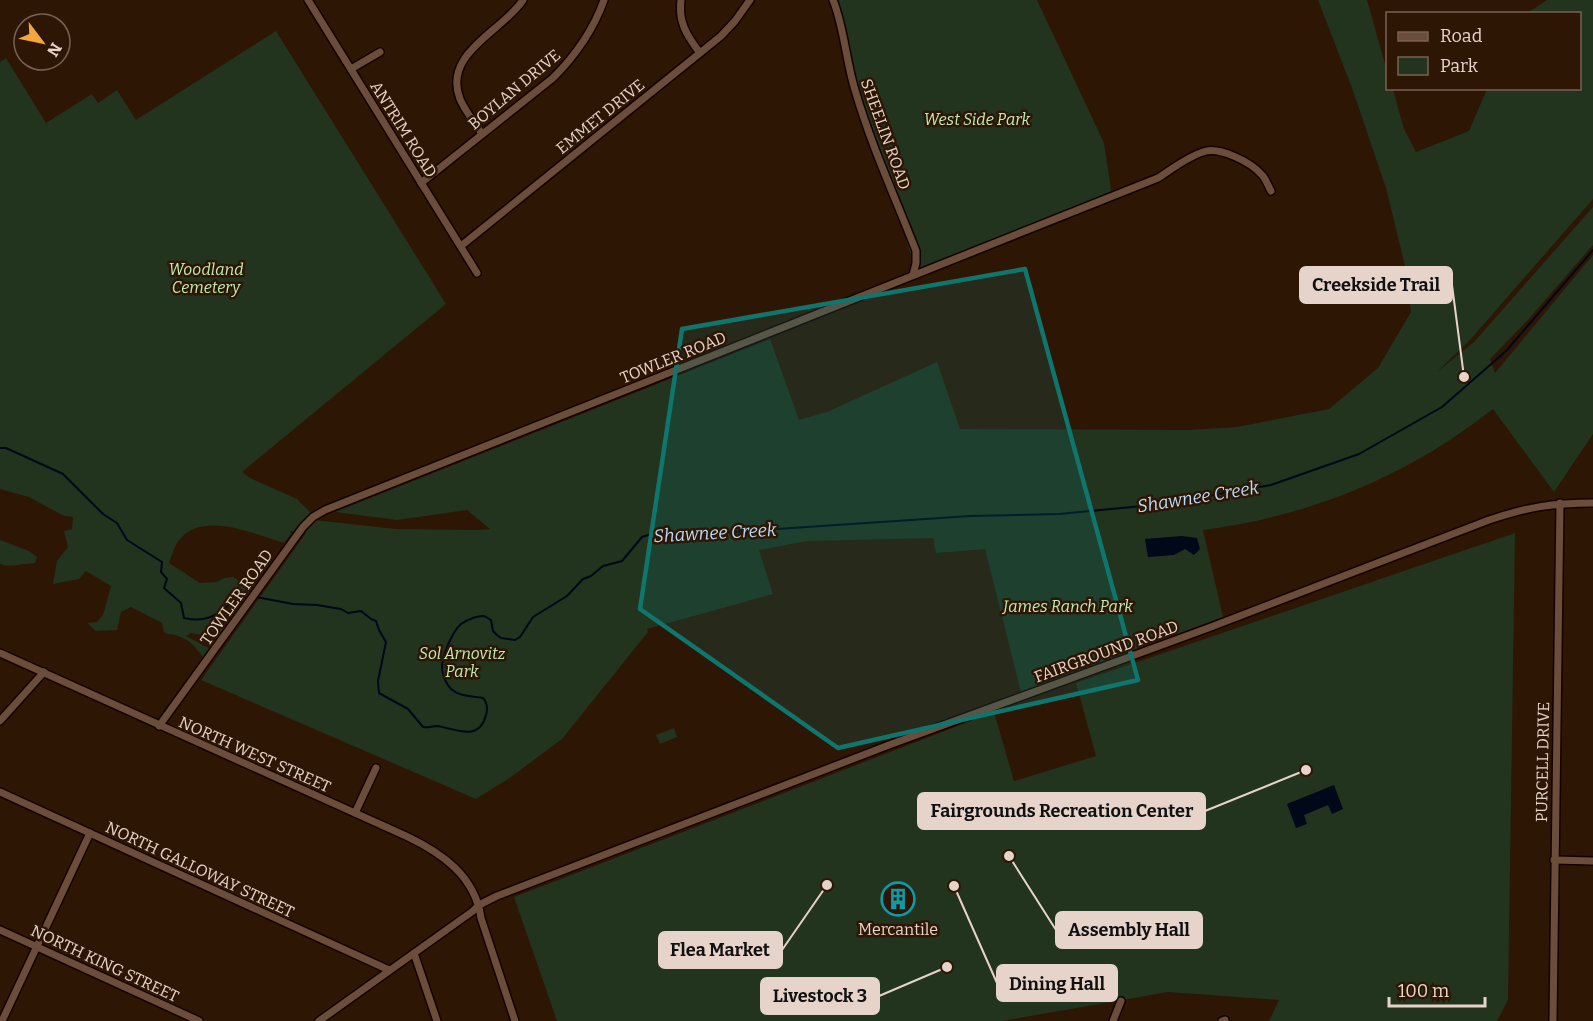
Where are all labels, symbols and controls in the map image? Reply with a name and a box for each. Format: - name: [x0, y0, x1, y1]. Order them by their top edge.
- north arrow: [12, 12, 72, 72]
- legend: [1386, 12, 1581, 90]
- text: Road: [1440, 25, 1483, 47]
- text: N: [43, 39, 66, 60]
- street label: BOYLAN DRIVE: [464, 45, 564, 133]
- text: Park: [1440, 55, 1479, 77]
- street label: EMMET DRIVE: [552, 75, 648, 158]
- street label: SHEELIN ROAD: [857, 76, 914, 192]
- street label: ANTRIM ROAD: [366, 78, 441, 181]
- park label: West Side Park: [924, 110, 1031, 129]
- park label: Woodland Cemetery: [168, 260, 244, 297]
- callout: Creekside Trail: [1300, 267, 1452, 303]
- text: Creekside Trail: [1312, 274, 1440, 296]
- street label: TOWLER ROAD: [617, 328, 729, 387]
- water label: Shawnee Creek: [1135, 476, 1261, 517]
- water label: Shawnee Creek: [653, 519, 777, 547]
- street label: TOWLER ROAD: [196, 546, 277, 649]
- park label: James Ranch Park: [1001, 597, 1133, 616]
- street label: FAIRGROUND ROAD: [1032, 617, 1181, 686]
- park label: Sol Arnovitz Park: [419, 644, 506, 681]
- street label: PURCELL DRIVE: [1532, 702, 1553, 822]
- street label: NORTH WEST STREET: [176, 712, 334, 797]
- callout: Fairgrounds Recreation Center: [918, 793, 1205, 829]
- text: Fairgrounds Recreation Center: [931, 800, 1194, 822]
- street label: NORTH GALLOWAY STREET: [102, 817, 297, 922]
- building icon: Mercantile: [880, 881, 916, 917]
- callout: Assembly Hall: [1056, 912, 1202, 948]
- text: Assembly Hall: [1068, 919, 1190, 941]
- place label: Mercantile: [858, 920, 938, 939]
- street label: NORTH KING STREET: [28, 921, 182, 1006]
- callout: Flea Market: [659, 932, 782, 968]
- text: Flea Market: [670, 939, 770, 961]
- callout: Dining Hall: [997, 965, 1117, 1001]
- scale bar: [1389, 970, 1485, 1008]
- text: Dining Hall: [1009, 973, 1105, 995]
- callout: Livestock 3: [761, 978, 879, 1014]
- text: 100 m: [1398, 980, 1449, 1002]
- text: Livestock 3: [773, 985, 867, 1007]

